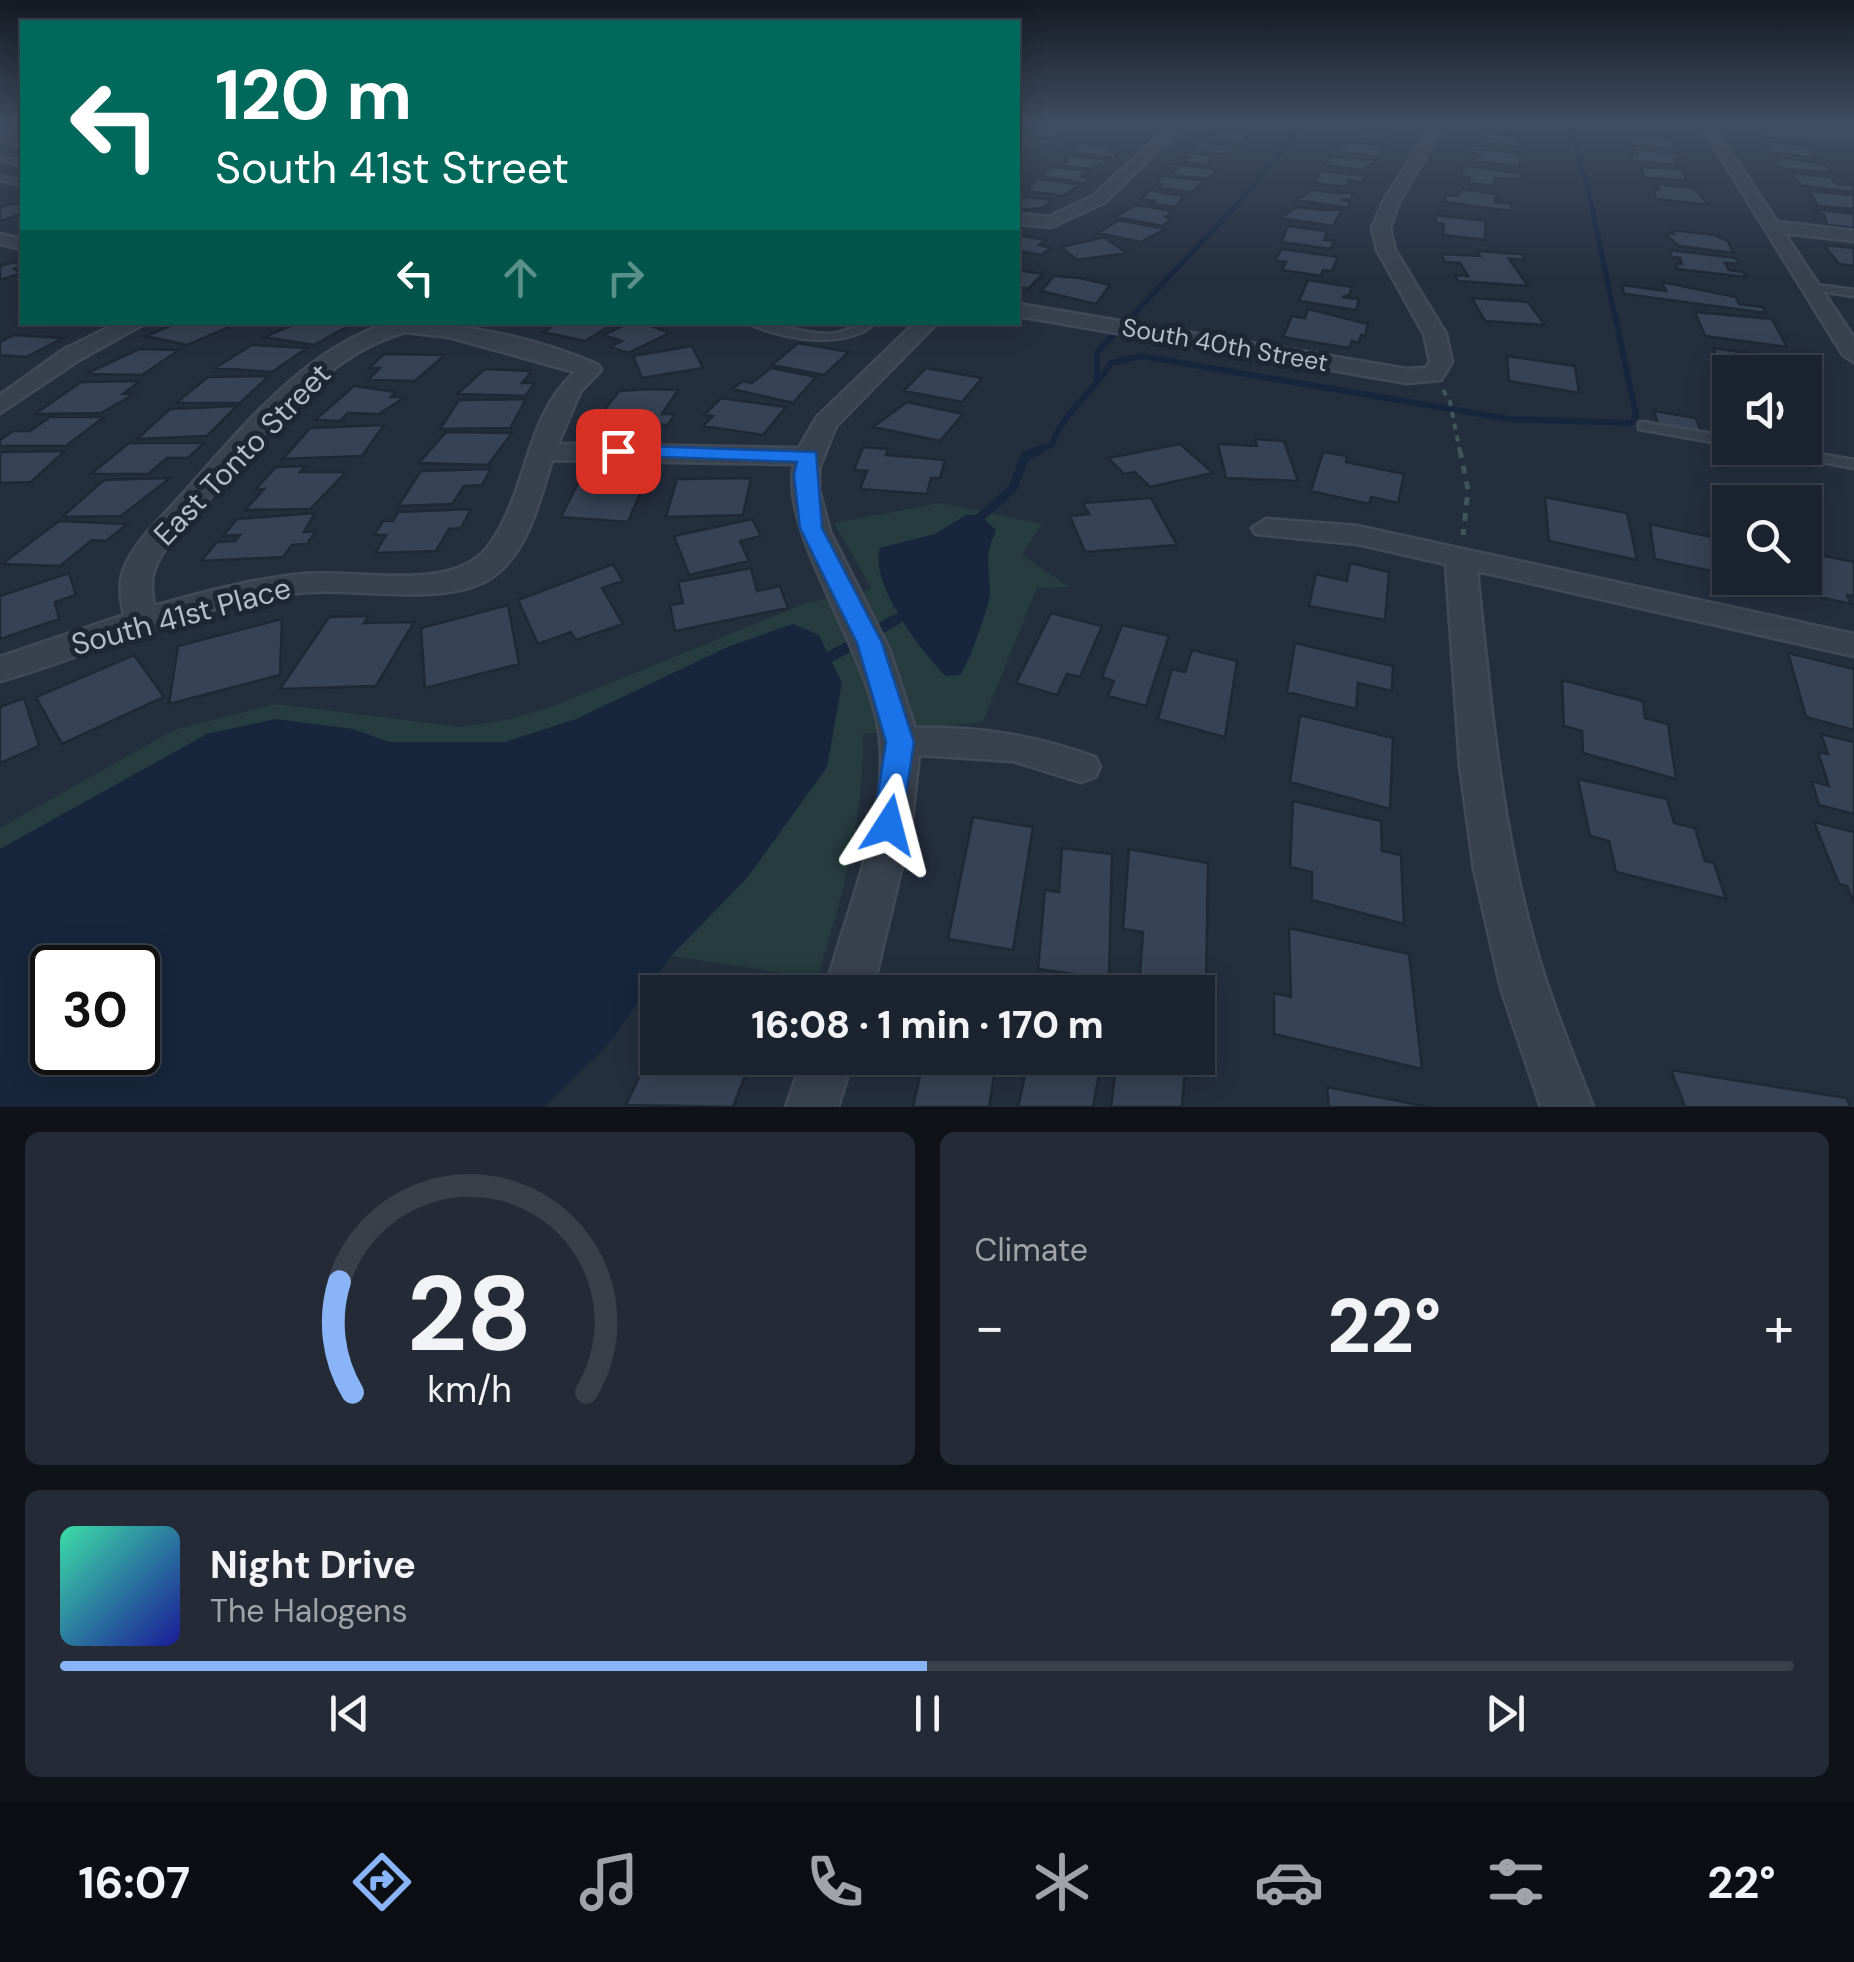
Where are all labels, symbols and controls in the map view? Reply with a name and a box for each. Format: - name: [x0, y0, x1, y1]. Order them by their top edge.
- text: 120 m: [215, 50, 412, 141]
- icon: left: [50, 60, 180, 190]
- text: South 41st Street: [215, 138, 569, 197]
- icon: left: [388, 250, 443, 305]
- icon: ahead: [493, 250, 548, 305]
- icon: right: [598, 250, 653, 305]
- street label: South 40th Street: [1119, 311, 1331, 379]
- street label: East Tonto Street: [145, 355, 339, 553]
- map controls: [1712, 355, 1822, 595]
- button: sound: [1712, 355, 1822, 465]
- pin: [576, 409, 661, 494]
- icon: arrive: [591, 424, 646, 479]
- button: search: [1712, 485, 1822, 595]
- street label: South 41st Place: [67, 568, 295, 664]
- position arrow: [837, 773, 941, 877]
- speed limit sign: 30: [30, 945, 160, 1075]
- text: 16:08 · 1 min · 170 m: [751, 1000, 1104, 1050]
- text: Climate: [975, 1229, 1088, 1271]
- text: 28: [407, 1247, 532, 1382]
- text: 22°: [1327, 1278, 1441, 1375]
- text: −: [975, 1291, 1005, 1363]
- text: +: [1764, 1291, 1794, 1363]
- text: km/h: [428, 1367, 512, 1413]
- text: Night Drive: [210, 1540, 416, 1590]
- text: The Halogens: [210, 1590, 408, 1632]
- icon: previous: [322, 1686, 377, 1741]
- icon: pause: [900, 1686, 955, 1741]
- icon: next: [1478, 1686, 1533, 1741]
- icon: directions: [347, 1847, 417, 1917]
- icon: music: [574, 1847, 644, 1917]
- icon: phone: [800, 1847, 870, 1917]
- icon: climate: [1027, 1847, 1097, 1917]
- icon: car: [1254, 1847, 1324, 1917]
- icon: filters: [1481, 1847, 1551, 1917]
- text: 16:07: [78, 1853, 190, 1912]
- text: 22°: [1707, 1853, 1776, 1912]

